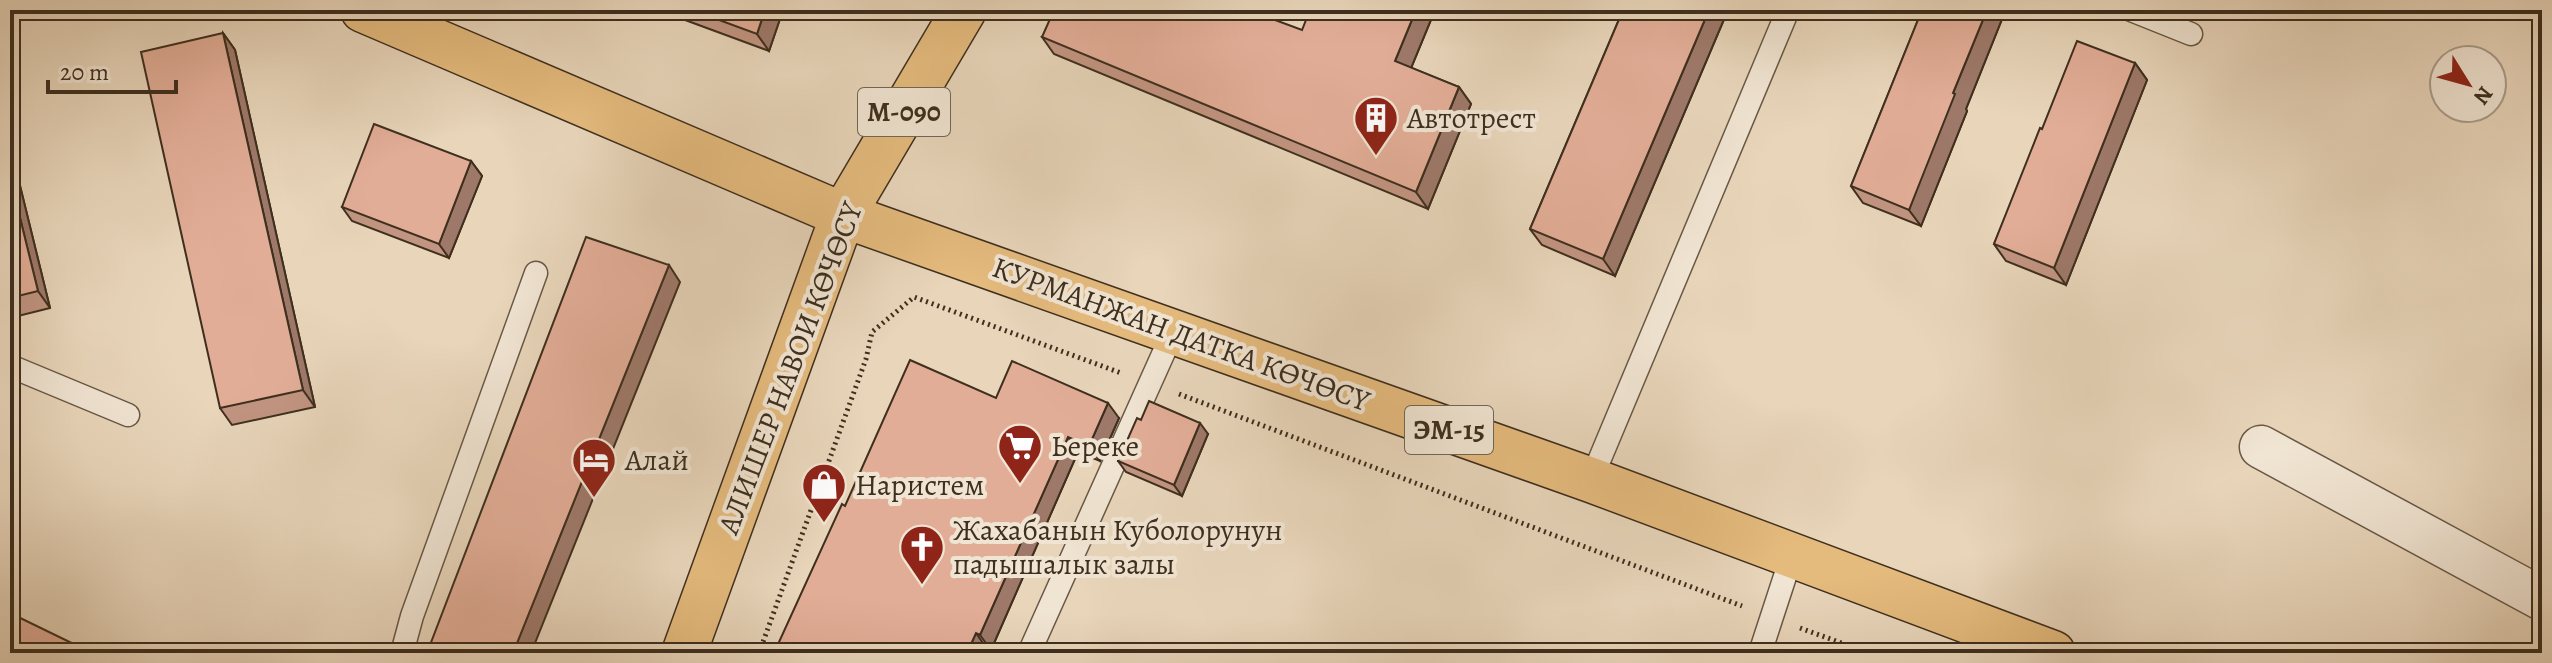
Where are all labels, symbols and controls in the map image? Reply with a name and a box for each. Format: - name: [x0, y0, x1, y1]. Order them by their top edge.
- scale bar: [48, 44, 176, 94]
- north arrow: [2428, 44, 2508, 124]
- text: 20 m: [60, 56, 109, 88]
- text: N: [2466, 80, 2500, 111]
- road number: М-090: [858, 88, 950, 136]
- building icon: Автотрест: [1352, 94, 1400, 157]
- place label: Автотрест: [1406, 98, 1536, 138]
- street label: АЛИШЕР НАВОИ КӨЧӨСҮ: [708, 196, 872, 541]
- street label: КУРМАНЖАН ДАТКА КӨЧӨСҮ: [987, 247, 1376, 421]
- road number: ЭМ-15: [1405, 406, 1493, 454]
- supermarket icon: Ьереке: [996, 422, 1044, 485]
- place label: Ьереке: [1051, 426, 1139, 466]
- hotel icon: Алай: [570, 436, 618, 499]
- place label: Алай: [624, 440, 689, 480]
- shop icon: Наристем: [800, 461, 848, 524]
- place label: Наристем: [855, 465, 984, 505]
- place label: Жахабанын Куболорунун падышалык залы: [953, 510, 1283, 584]
- church icon: Жахабанын Куболорунун падышалык залы: [898, 523, 946, 586]

